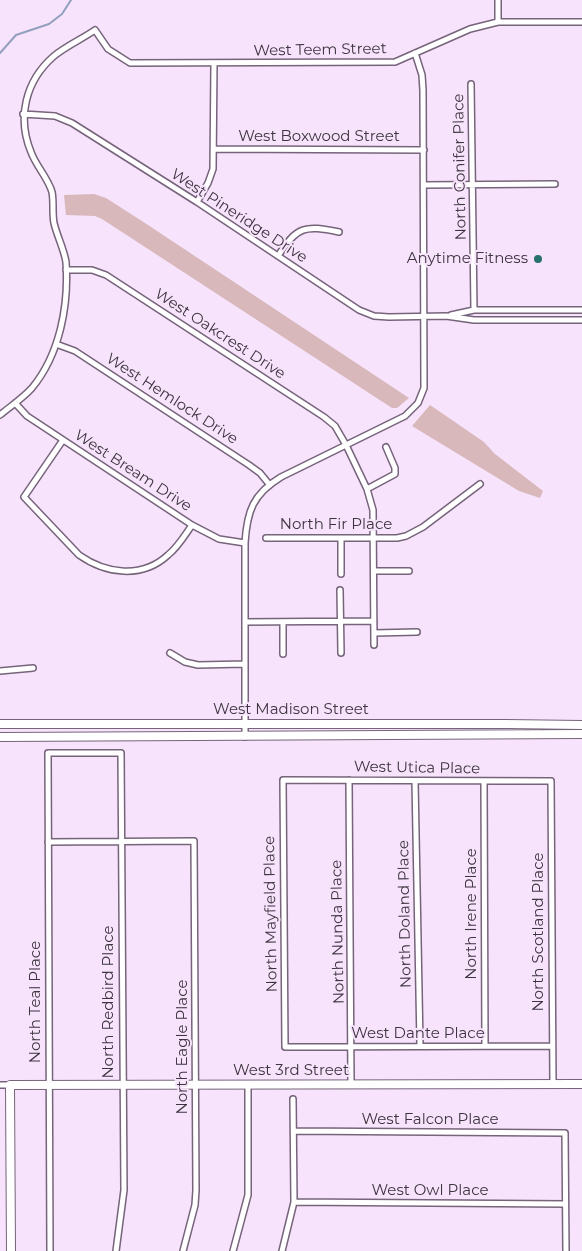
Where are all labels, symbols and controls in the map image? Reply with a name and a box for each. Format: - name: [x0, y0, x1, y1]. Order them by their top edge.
- street label: West Teem Street: [253, 40, 387, 60]
- street label: North Conifer Place: [450, 93, 470, 241]
- street label: West Boxwood Street: [238, 128, 400, 146]
- street label: West Pineridge Drive: [167, 165, 311, 267]
- place label: Anytime Fitness: [407, 250, 528, 268]
- marker: Anytime Fitness: [532, 253, 544, 265]
- street label: West Oakcrest Drive: [151, 285, 289, 383]
- street label: West Hemlock Drive: [103, 350, 241, 448]
- street label: West Bream Drive: [71, 426, 195, 516]
- street label: North Fir Place: [280, 516, 392, 534]
- street label: West Madison Street: [213, 701, 369, 719]
- street label: West Utica Place: [354, 758, 480, 778]
- street label: North Mayfield Place: [261, 836, 281, 992]
- street label: North Doland Place: [395, 840, 415, 988]
- street label: North Irene Place: [463, 848, 481, 980]
- street label: North Scotland Place: [530, 852, 548, 1012]
- street label: North Nunda Place: [328, 860, 348, 1004]
- street label: North Redbird Place: [100, 925, 118, 1079]
- street label: North Teal Place: [27, 941, 45, 1063]
- street label: North Eagle Place: [174, 979, 192, 1115]
- street label: West Dante Place: [351, 1025, 485, 1043]
- street label: West 3rd Street: [233, 1062, 349, 1080]
- street label: West Falcon Place: [361, 1111, 499, 1129]
- street label: West Owl Place: [371, 1182, 489, 1200]

